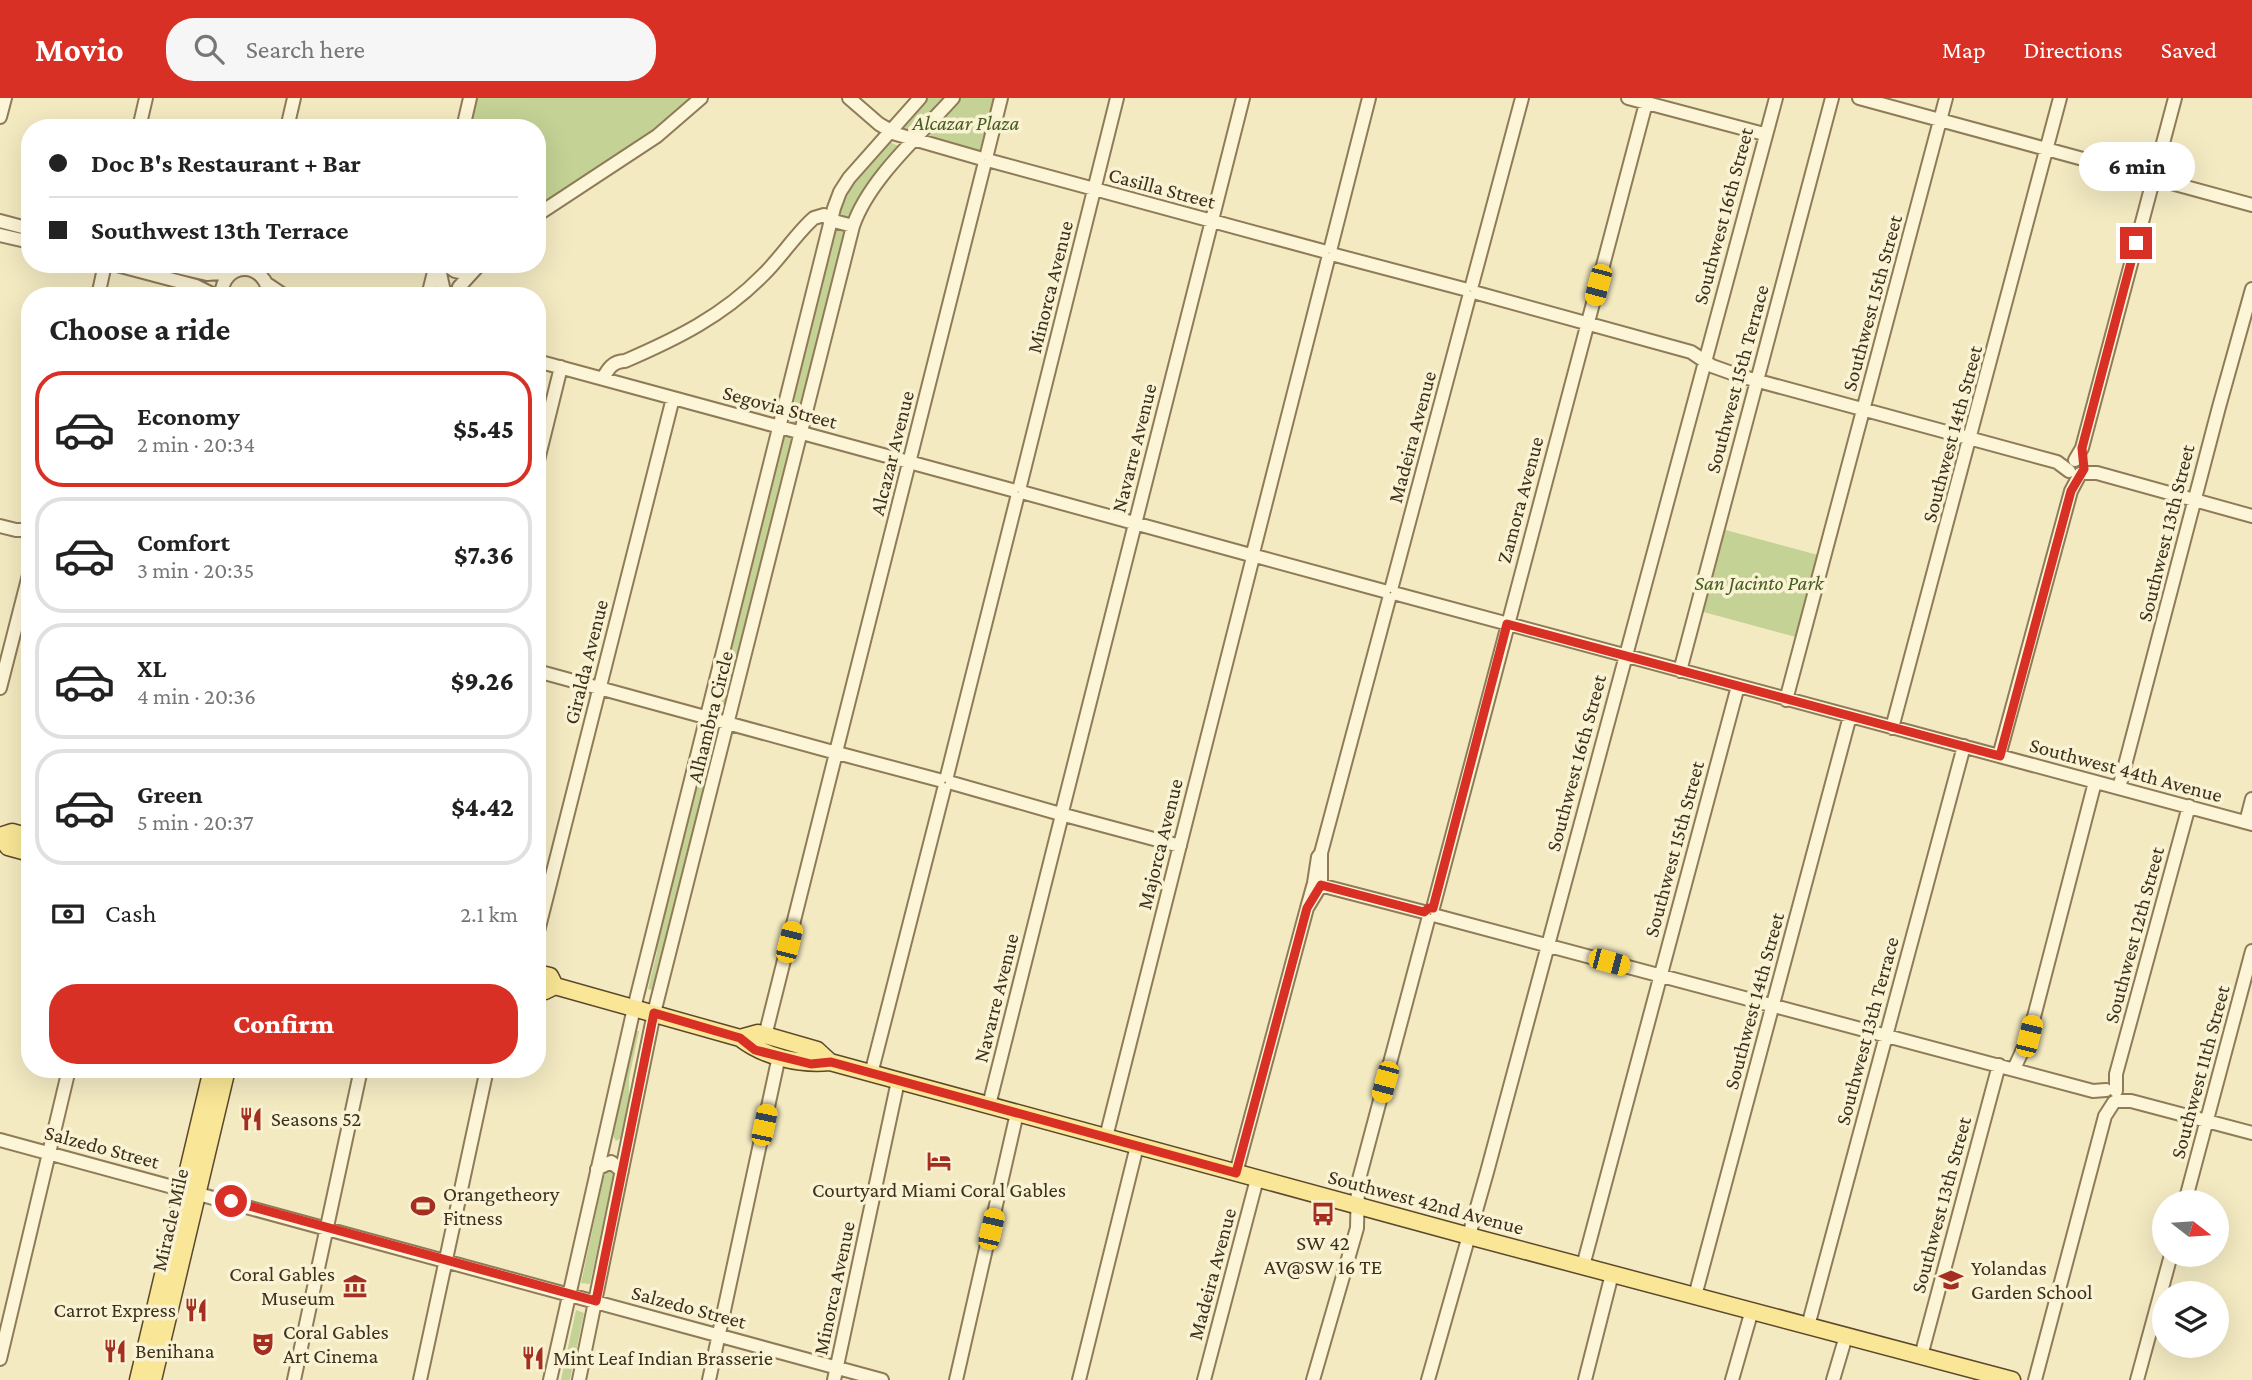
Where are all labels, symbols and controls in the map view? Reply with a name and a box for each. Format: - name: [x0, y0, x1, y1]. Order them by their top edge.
- search box: [166, 18, 656, 81]
- icon: search: [190, 30, 228, 68]
- text: Movio: [35, 31, 124, 68]
- text: Search here: [246, 35, 365, 64]
- text: Map: [1942, 36, 1986, 63]
- text: Directions: [2024, 36, 2123, 63]
- text: Saved: [2161, 36, 2217, 63]
- park label: Alcazar Plaza: [912, 111, 1020, 135]
- street label: Southwest 16th Street: [1688, 124, 1758, 307]
- callout: 6 min: [2078, 142, 2194, 190]
- text: Doc B's Restaurant + Bar: [91, 149, 361, 178]
- text: 6 min: [2108, 153, 2166, 179]
- street label: Casilla Street: [1106, 162, 1219, 214]
- street label: Southwest 15th Street: [1837, 211, 1907, 394]
- text: Southwest 13th Terrace: [91, 216, 349, 245]
- street label: Minorca Avenue: [1022, 218, 1078, 356]
- route end: [2120, 227, 2152, 259]
- car: [1583, 262, 1614, 308]
- street label: Southwest 15th Terrace: [1700, 282, 1774, 476]
- text: Choose a ride: [49, 311, 230, 347]
- street label: Southwest 14th Street: [1917, 342, 1987, 525]
- street label: Madeira Avenue: [1383, 368, 1441, 506]
- street label: Segovia Street: [720, 380, 841, 434]
- street label: Navarre Avenue: [1106, 381, 1162, 515]
- street label: Alcazar Avenue: [865, 388, 919, 518]
- icon: car: [53, 398, 116, 461]
- text: Economy: [137, 402, 240, 431]
- text: $5.45: [453, 415, 514, 444]
- text: 2 min · 20:34: [137, 431, 255, 457]
- street label: Zamora Avenue: [1492, 434, 1548, 566]
- street label: Southwest 13th Street: [2132, 441, 2200, 624]
- icon: car: [53, 524, 116, 587]
- text: Comfort: [137, 528, 230, 557]
- text: $7.36: [454, 541, 514, 570]
- text: 3 min · 20:35: [137, 557, 254, 583]
- park label: San Jacinto Park: [1694, 571, 1825, 595]
- street label: Giralda Avenue: [559, 597, 613, 727]
- street label: Alhambra Circle: [682, 649, 738, 785]
- icon: car: [53, 650, 116, 713]
- text: XL: [137, 654, 166, 683]
- text: $9.26: [451, 667, 514, 696]
- street label: Southwest 16th Street: [1541, 671, 1611, 854]
- text: 4 min · 20:36: [137, 683, 256, 709]
- street label: Southwest 44th Avenue: [2027, 733, 2225, 807]
- street label: Southwest 15th Street: [1639, 757, 1709, 940]
- icon: car: [53, 776, 116, 839]
- street label: Majorca Avenue: [1132, 776, 1188, 912]
- text: Green: [137, 780, 203, 809]
- text: $4.42: [451, 793, 514, 822]
- text: 5 min · 20:37: [137, 809, 254, 835]
- street label: Southwest 12th Street: [2099, 843, 2169, 1026]
- icon: cash: [49, 895, 87, 933]
- text: Cash: [105, 899, 156, 928]
- text: 2.1 km: [460, 901, 518, 927]
- street label: Southwest 14th Street: [1719, 909, 1789, 1092]
- car: [774, 919, 805, 965]
- street label: Navarre Avenue: [968, 931, 1024, 1065]
- street label: Southwest 13th Terrace: [1830, 934, 1904, 1128]
- car: [1586, 946, 1633, 978]
- street label: Southwest 11th Street: [2165, 982, 2235, 1161]
- button: Confirm: [49, 984, 518, 1064]
- car: [2014, 1013, 2045, 1059]
- car: [1370, 1059, 1401, 1105]
- car: [750, 1102, 779, 1148]
- restaurant icon: Seasons 52: [237, 1105, 265, 1133]
- place label: Seasons 52: [271, 1107, 361, 1131]
- street label: Southwest 13th Street: [1906, 1113, 1976, 1296]
- street label: Salzedo Street: [42, 1120, 163, 1174]
- hotel icon: Courtyard Miami Coral Gables: [925, 1147, 953, 1175]
- street label: Southwest 42nd Avenue: [1325, 1164, 1527, 1240]
- street label: Miracle Mile: [147, 1166, 193, 1274]
- place label: Courtyard Miami Coral Gables: [812, 1178, 1066, 1202]
- place label: Orangetheory Fitness: [443, 1182, 560, 1230]
- route start: [215, 1185, 247, 1217]
- north arrow: [2152, 1190, 2230, 1267]
- map controls: [2152, 1190, 2229, 1358]
- sports icon: Orangetheory Fitness: [409, 1192, 437, 1220]
- bus stop icon: SW 42 AV@SW 16 TE: [1309, 1200, 1337, 1228]
- street label: Madeira Avenue: [1183, 1205, 1241, 1343]
- car: [977, 1206, 1006, 1252]
- street label: Minorca Avenue: [808, 1219, 860, 1357]
- place label: SW 42 AV@SW 16 TE: [1264, 1231, 1382, 1279]
- place label: Yolandas Garden School: [1971, 1256, 2093, 1304]
- place label: Coral Gables Museum: [229, 1262, 335, 1310]
- school or university icon: Yolandas Garden School: [1937, 1266, 1965, 1294]
- museum icon: Coral Gables Museum: [341, 1272, 369, 1300]
- street label: Salzedo Street: [629, 1280, 750, 1334]
- button: layers: [2152, 1281, 2229, 1358]
- restaurant icon: Carrot Express: [182, 1296, 210, 1324]
- place label: Carrot Express: [54, 1298, 176, 1322]
- place label: Coral Gables Art Cinema: [283, 1320, 389, 1368]
- theatre icon: Coral Gables Art Cinema: [249, 1330, 277, 1358]
- restaurant icon: Benihana: [101, 1337, 129, 1365]
- place label: Benihana: [135, 1339, 215, 1363]
- restaurant icon: Mint Leaf Indian Brasserie: [519, 1344, 547, 1372]
- place label: Mint Leaf Indian Brasserie: [553, 1346, 773, 1370]

